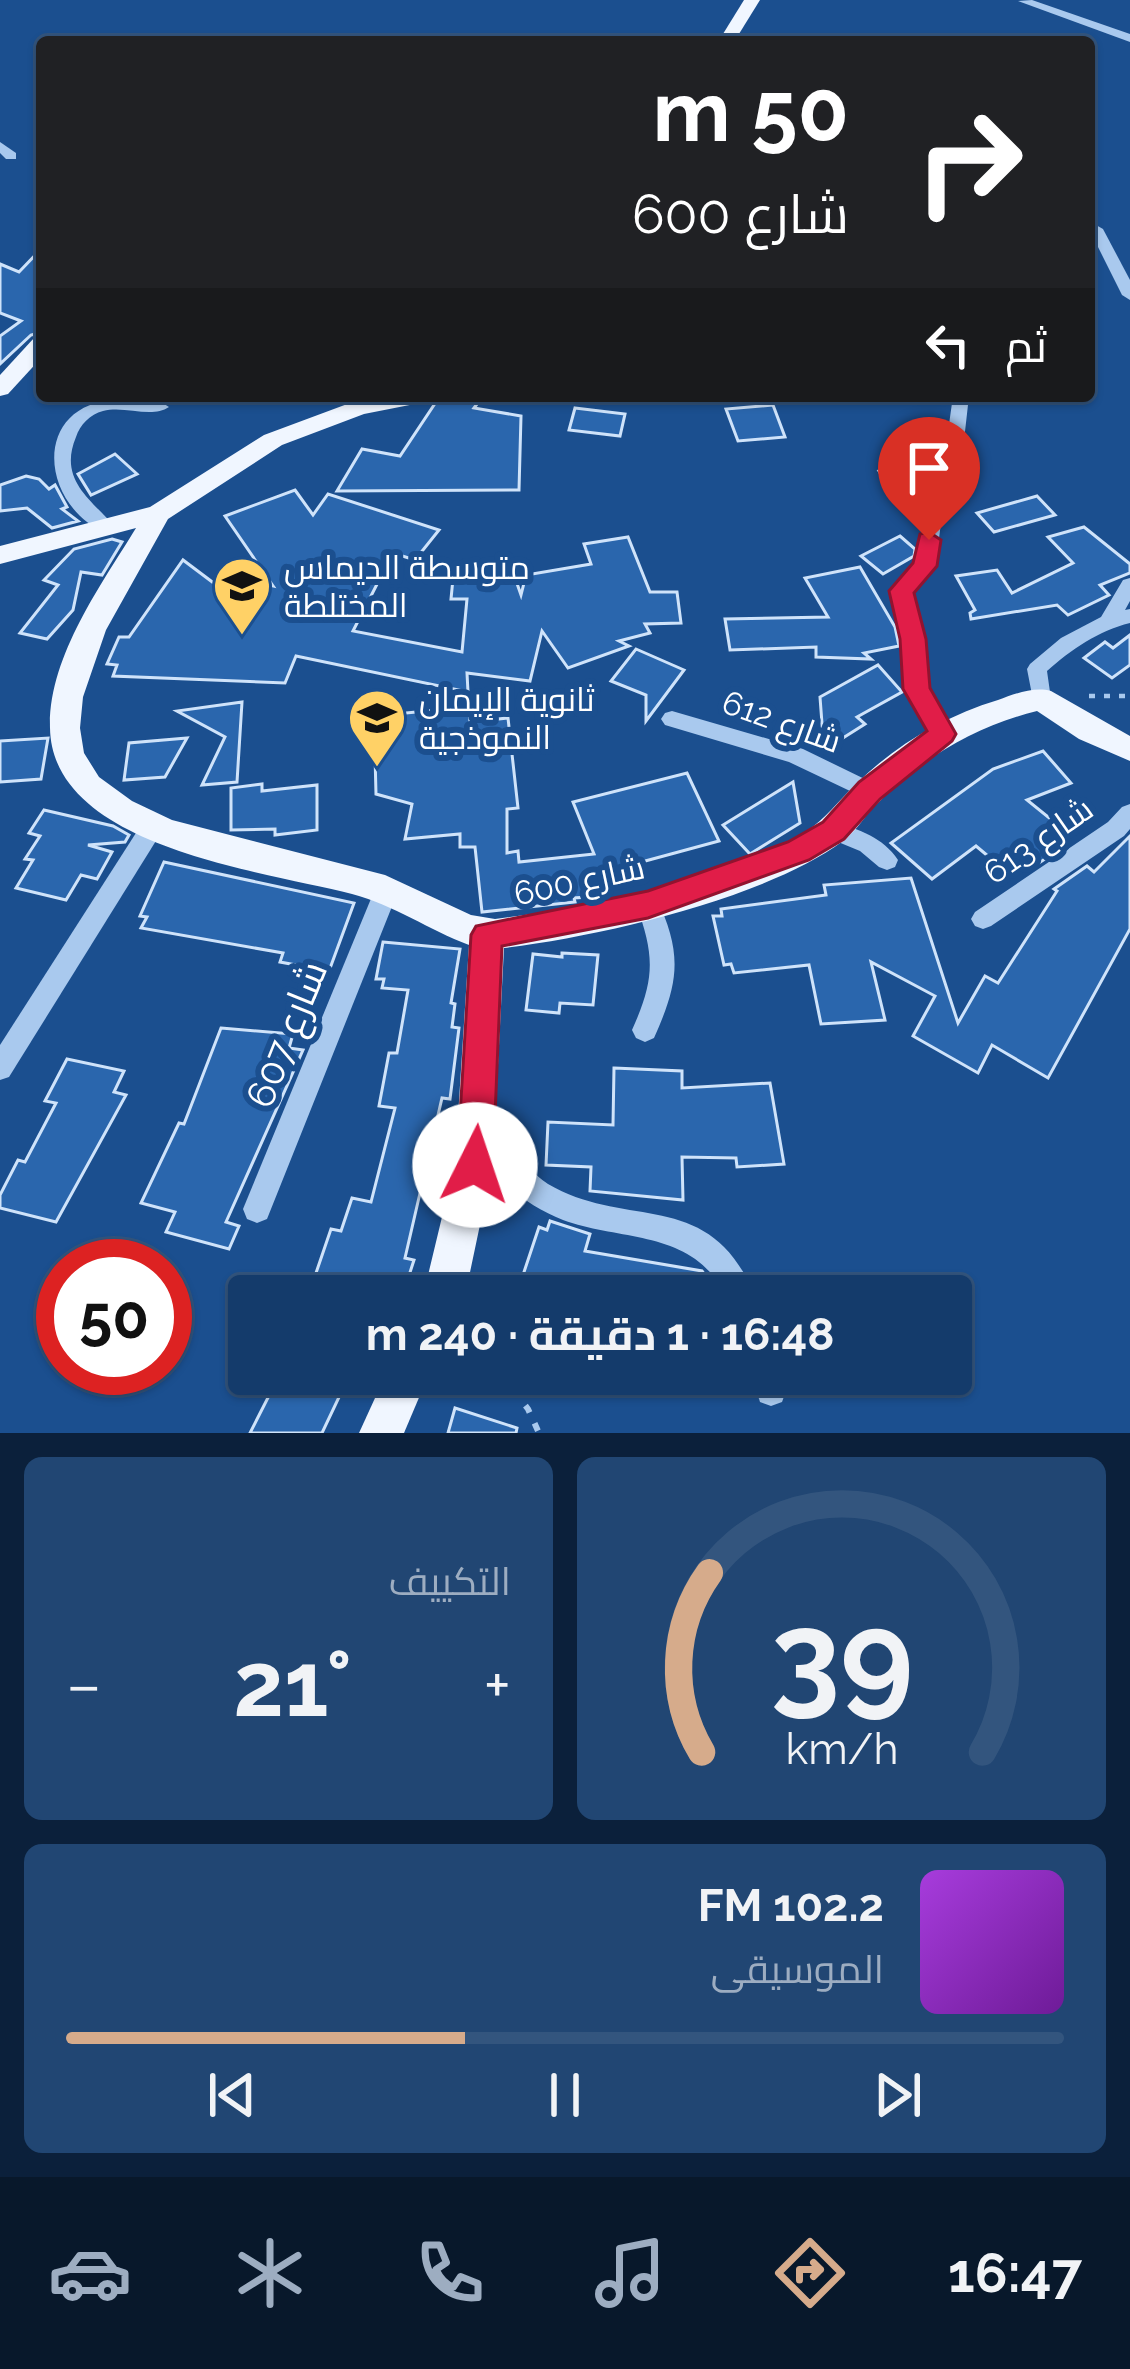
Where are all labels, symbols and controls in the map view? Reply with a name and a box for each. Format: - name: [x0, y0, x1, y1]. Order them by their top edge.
- text: 50 m: [652, 62, 849, 161]
- icon: right: [891, 84, 1047, 240]
- text: شارع 600: [632, 182, 849, 246]
- icon: left: [915, 312, 981, 378]
- text: ثم: [1005, 320, 1047, 373]
- pin: [878, 417, 980, 540]
- icon: arrive: [896, 435, 962, 501]
- place label: متوسطة الديماس المختلطة: [284, 548, 530, 625]
- school or university icon: متوسطة الديماس المختلطة: [211, 555, 273, 637]
- place label: ثانوية الإيمان النموذجية: [419, 680, 595, 757]
- street label: شارع 612: [716, 682, 847, 764]
- school or university icon: ثانوية الإيمان النموذجية: [346, 687, 408, 769]
- street label: شارع 613: [976, 789, 1102, 894]
- street label: شارع 600: [510, 848, 649, 916]
- street label: شارع 607: [236, 954, 340, 1115]
- position arrow: [412, 1102, 538, 1228]
- speed limit sign: 50: [36, 1239, 192, 1395]
- text: 16:48 · 1 دقيقة · 240 m: [366, 1308, 834, 1361]
- text: التكييف: [389, 1558, 511, 1604]
- text: 39: [770, 1584, 913, 1730]
- text: 21°: [233, 1631, 352, 1737]
- text: −: [66, 1646, 102, 1723]
- text: +: [484, 1646, 511, 1723]
- text: km/h: [785, 1723, 898, 1773]
- text: 102.2 FM: [698, 1879, 884, 1932]
- text: الموسيقى: [711, 1946, 884, 1992]
- icon: previous: [199, 2062, 265, 2128]
- icon: pause: [532, 2062, 598, 2128]
- icon: next: [865, 2062, 931, 2128]
- icon: car: [48, 2231, 132, 2315]
- icon: climate: [228, 2231, 312, 2315]
- icon: phone: [408, 2231, 492, 2315]
- icon: music: [588, 2231, 672, 2315]
- icon: directions: [768, 2231, 852, 2315]
- text: 16:47: [948, 2241, 1082, 2305]

